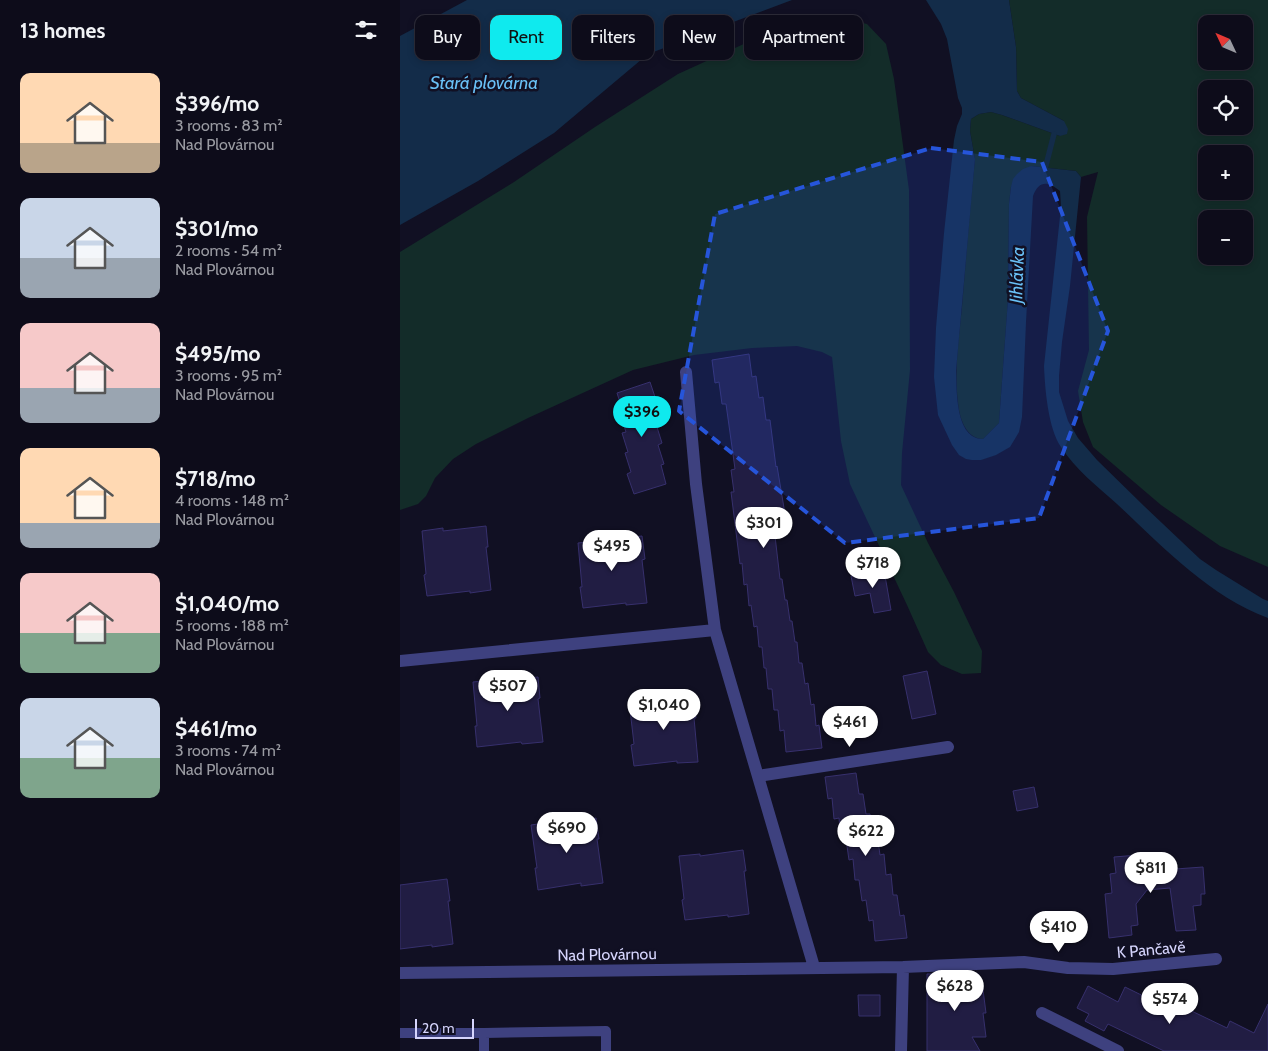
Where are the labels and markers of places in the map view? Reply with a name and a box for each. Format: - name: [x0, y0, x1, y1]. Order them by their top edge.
- pin: $396: [612, 396, 672, 438]
- pin: $301: [734, 506, 794, 549]
- pin: $495: [582, 530, 642, 572]
- pin: $718: [843, 546, 903, 589]
- pin: $507: [478, 670, 538, 712]
- pin: $1,040: [623, 688, 705, 731]
- pin: $461: [820, 706, 880, 748]
- pin: $690: [537, 812, 597, 854]
- pin: $622: [836, 814, 896, 857]
- pin: $811: [1121, 852, 1181, 894]
- pin: $410: [1029, 910, 1089, 953]
- pin: $628: [925, 970, 985, 1012]
- pin: $574: [1140, 982, 1200, 1025]

